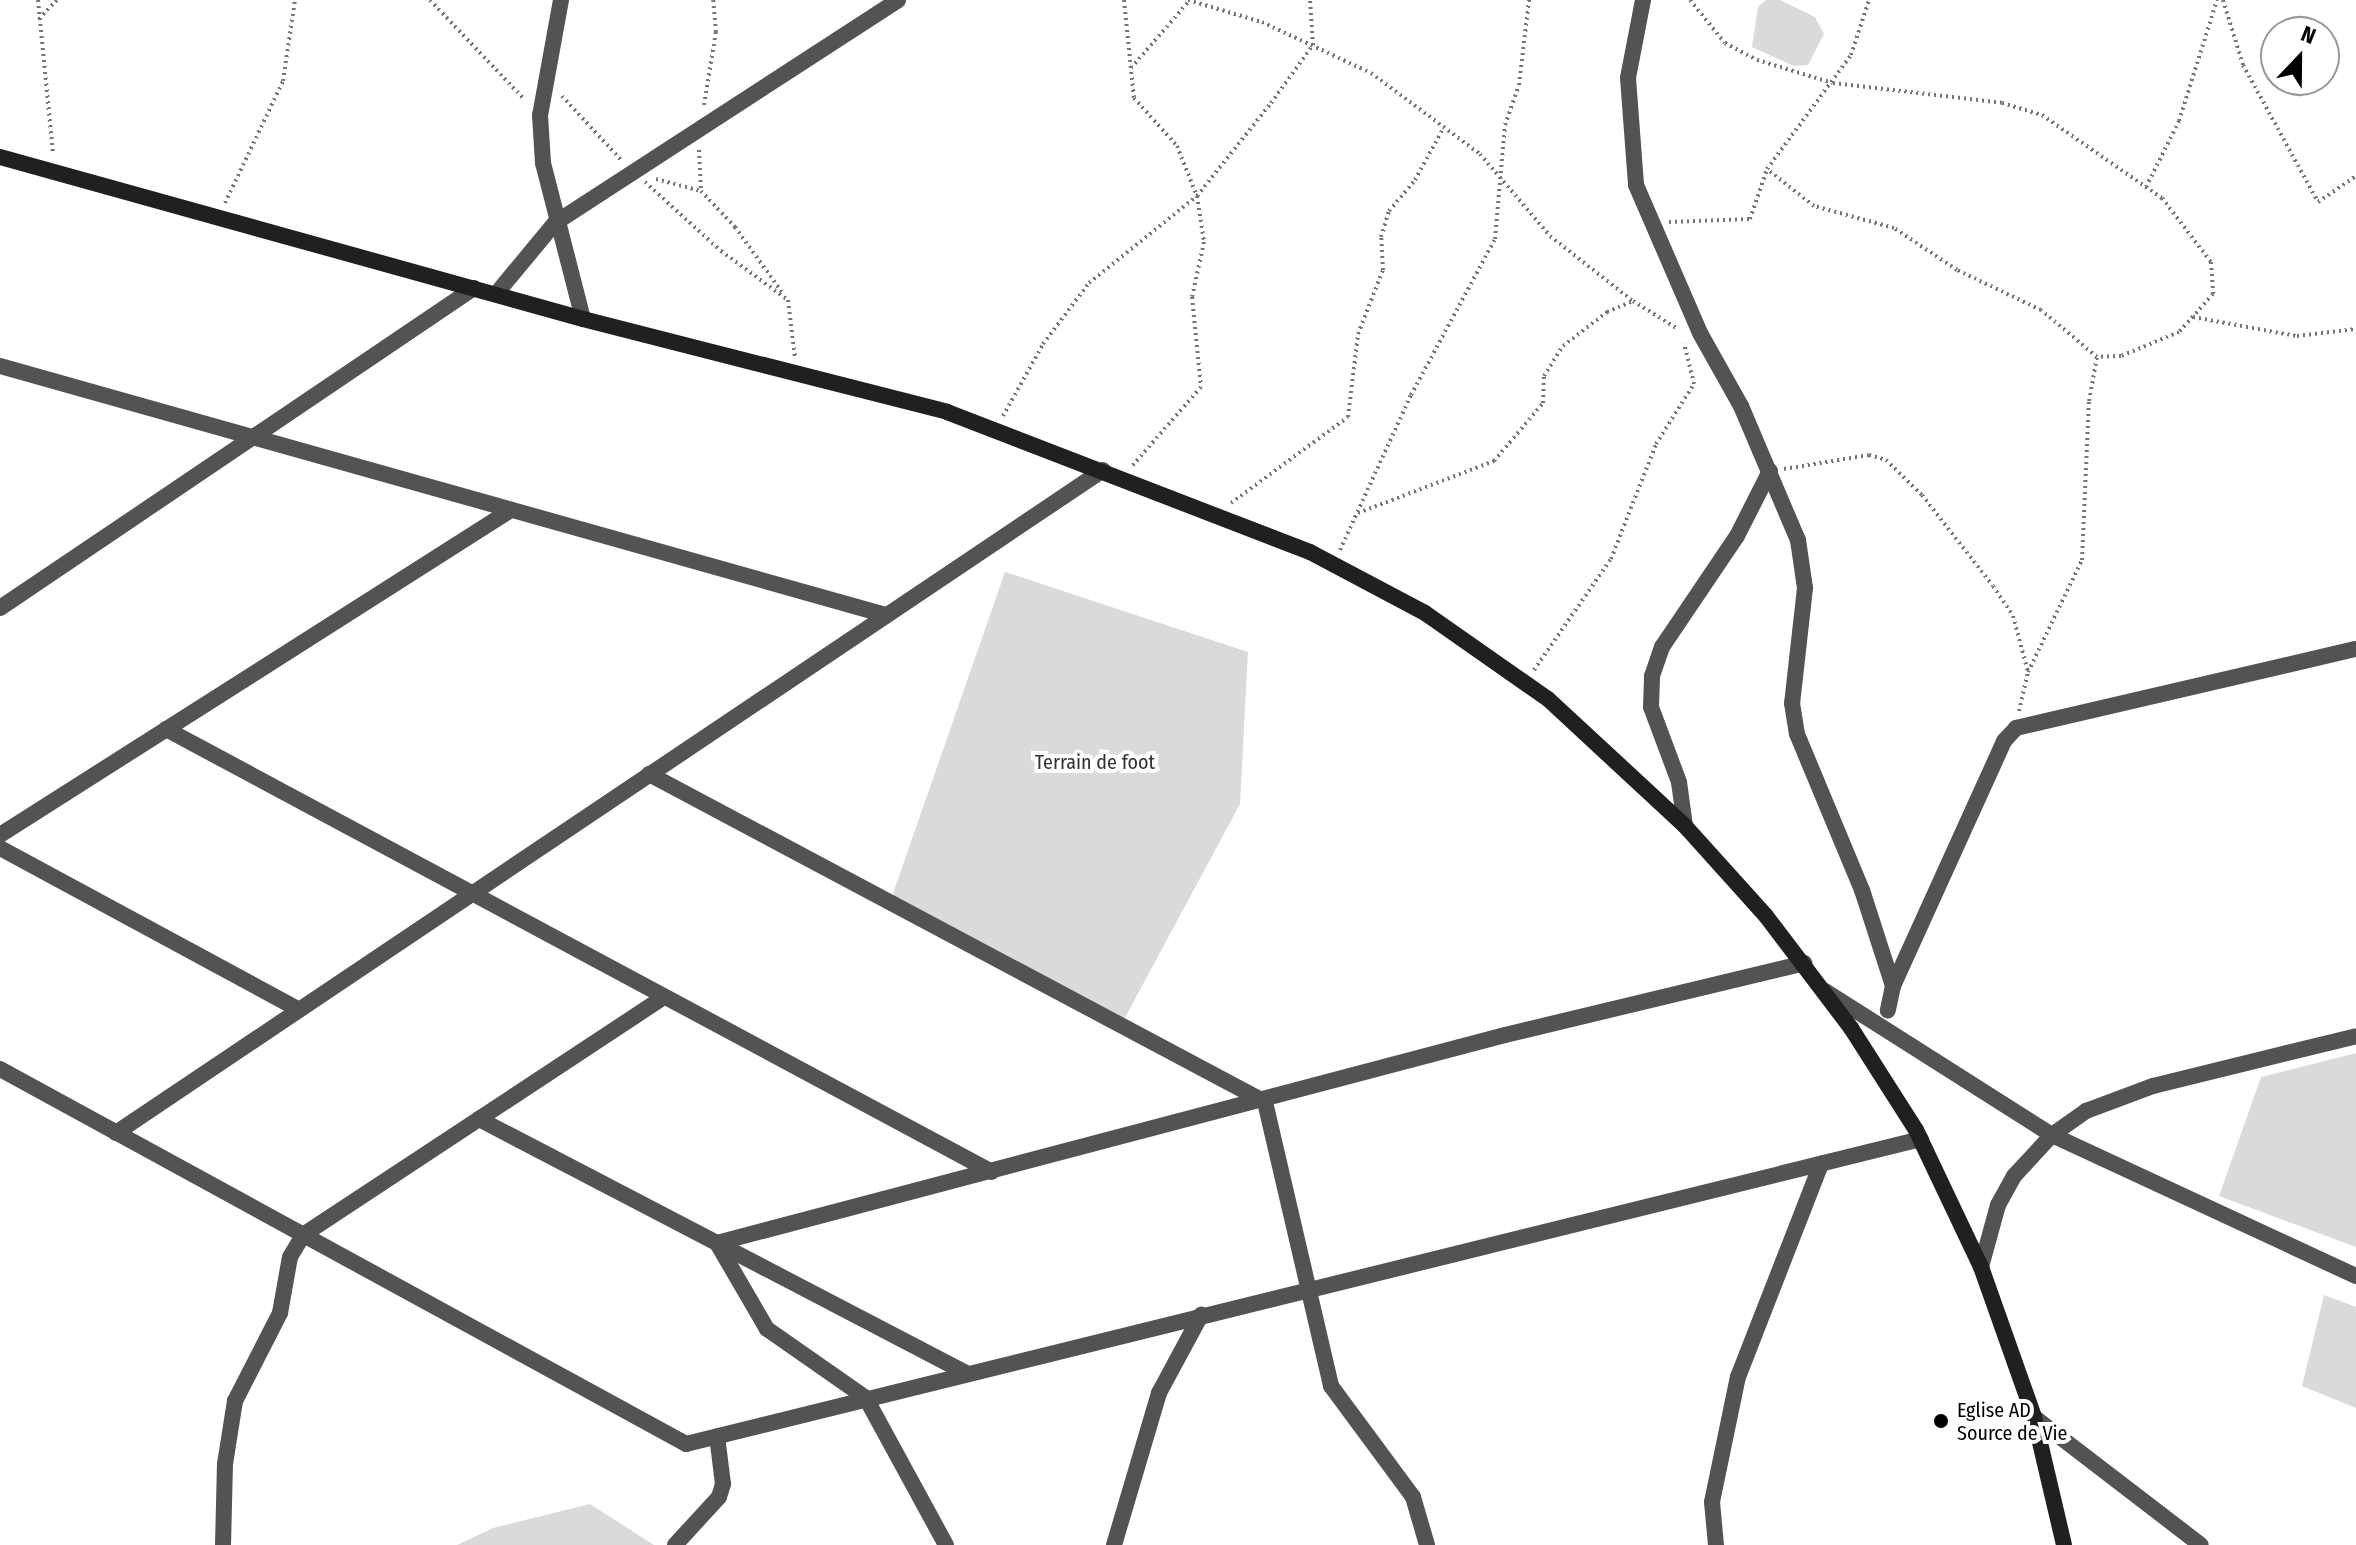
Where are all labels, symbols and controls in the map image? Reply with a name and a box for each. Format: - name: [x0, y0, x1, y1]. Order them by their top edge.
- north arrow: [2260, 16, 2340, 96]
- text: N: [2297, 20, 2320, 50]
- park label: Terrain de foot: [1035, 750, 1155, 774]
- place label: Eglise AD Source de Vie: [1957, 1398, 2067, 1445]
- marker: Eglise AD Source de Vie: [1932, 1412, 1950, 1430]

